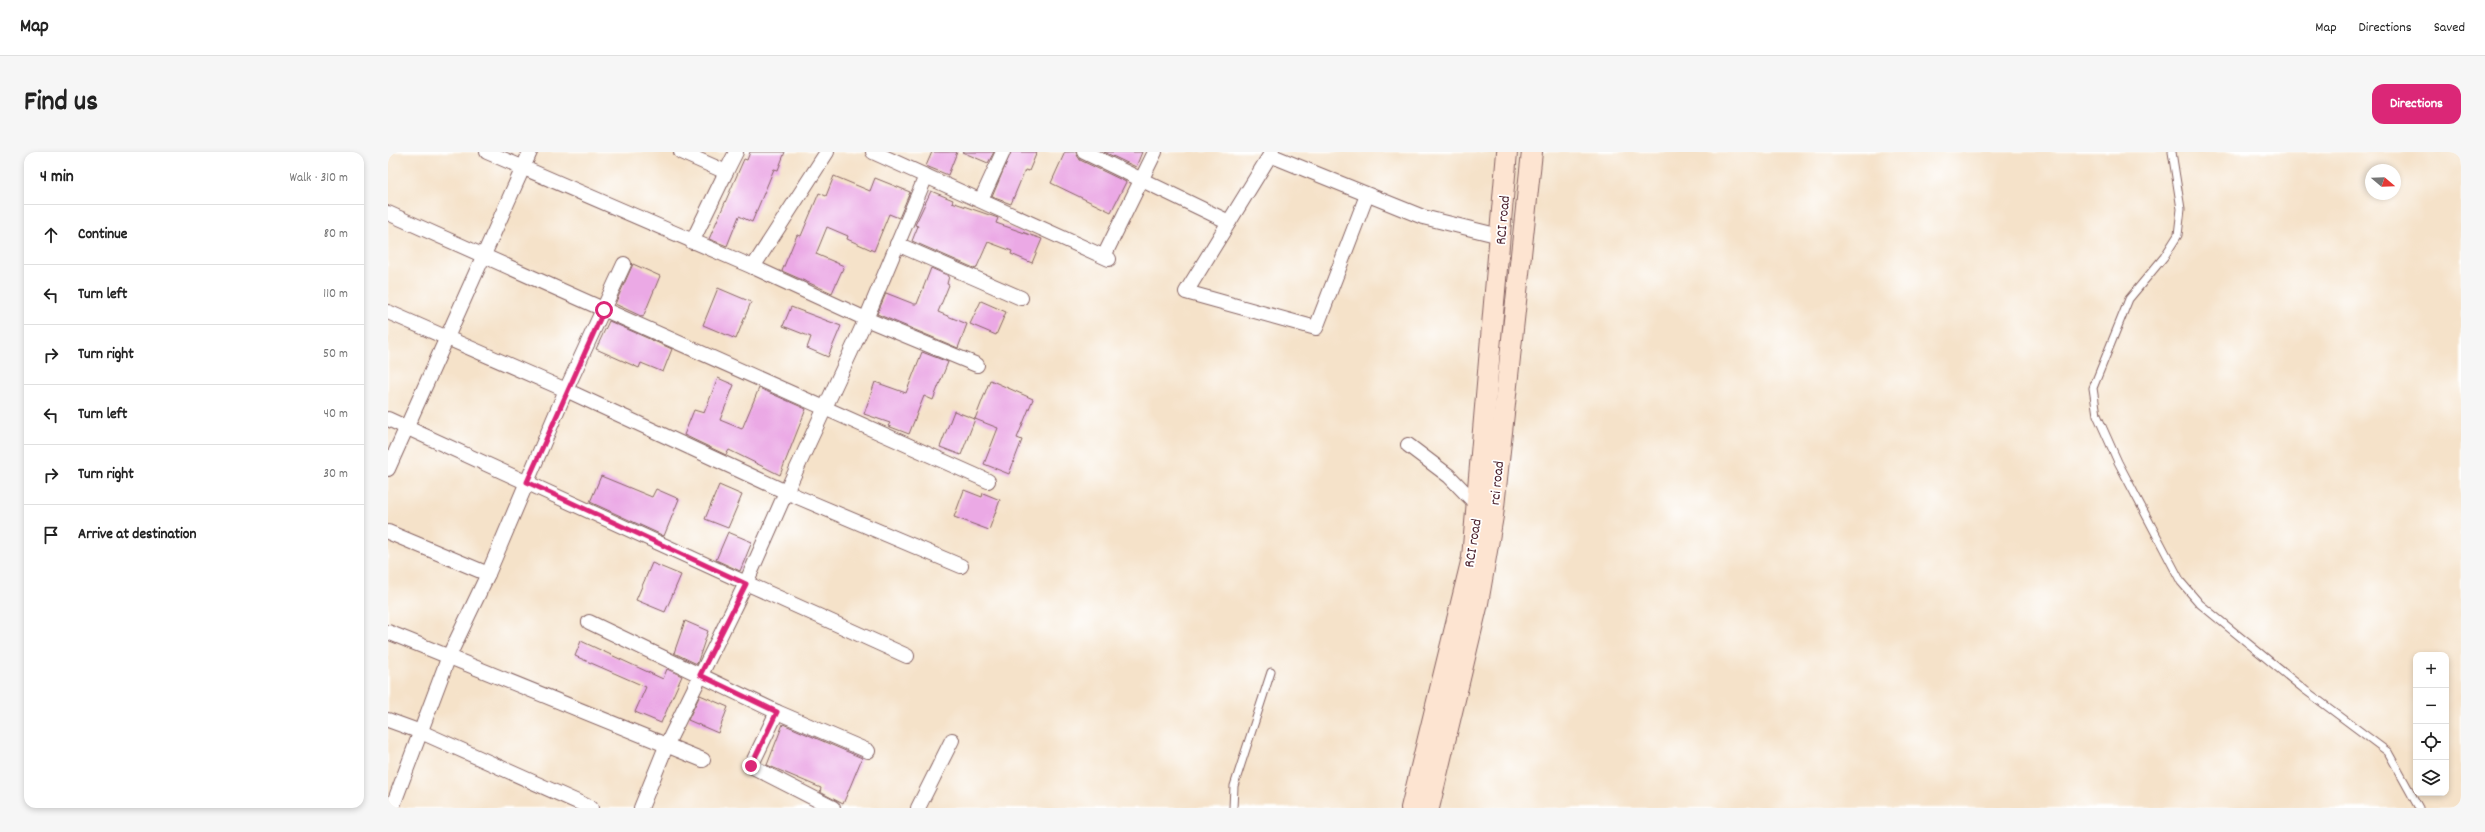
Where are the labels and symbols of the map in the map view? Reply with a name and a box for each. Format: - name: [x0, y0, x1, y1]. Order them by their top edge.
- north arrow: [2365, 164, 2401, 200]
- street label: RCI road: [1491, 195, 1517, 246]
- route start: [595, 301, 613, 319]
- street label: rci road: [1485, 460, 1511, 506]
- street label: RCI road: [1459, 517, 1489, 569]
- route end: [742, 757, 760, 775]

